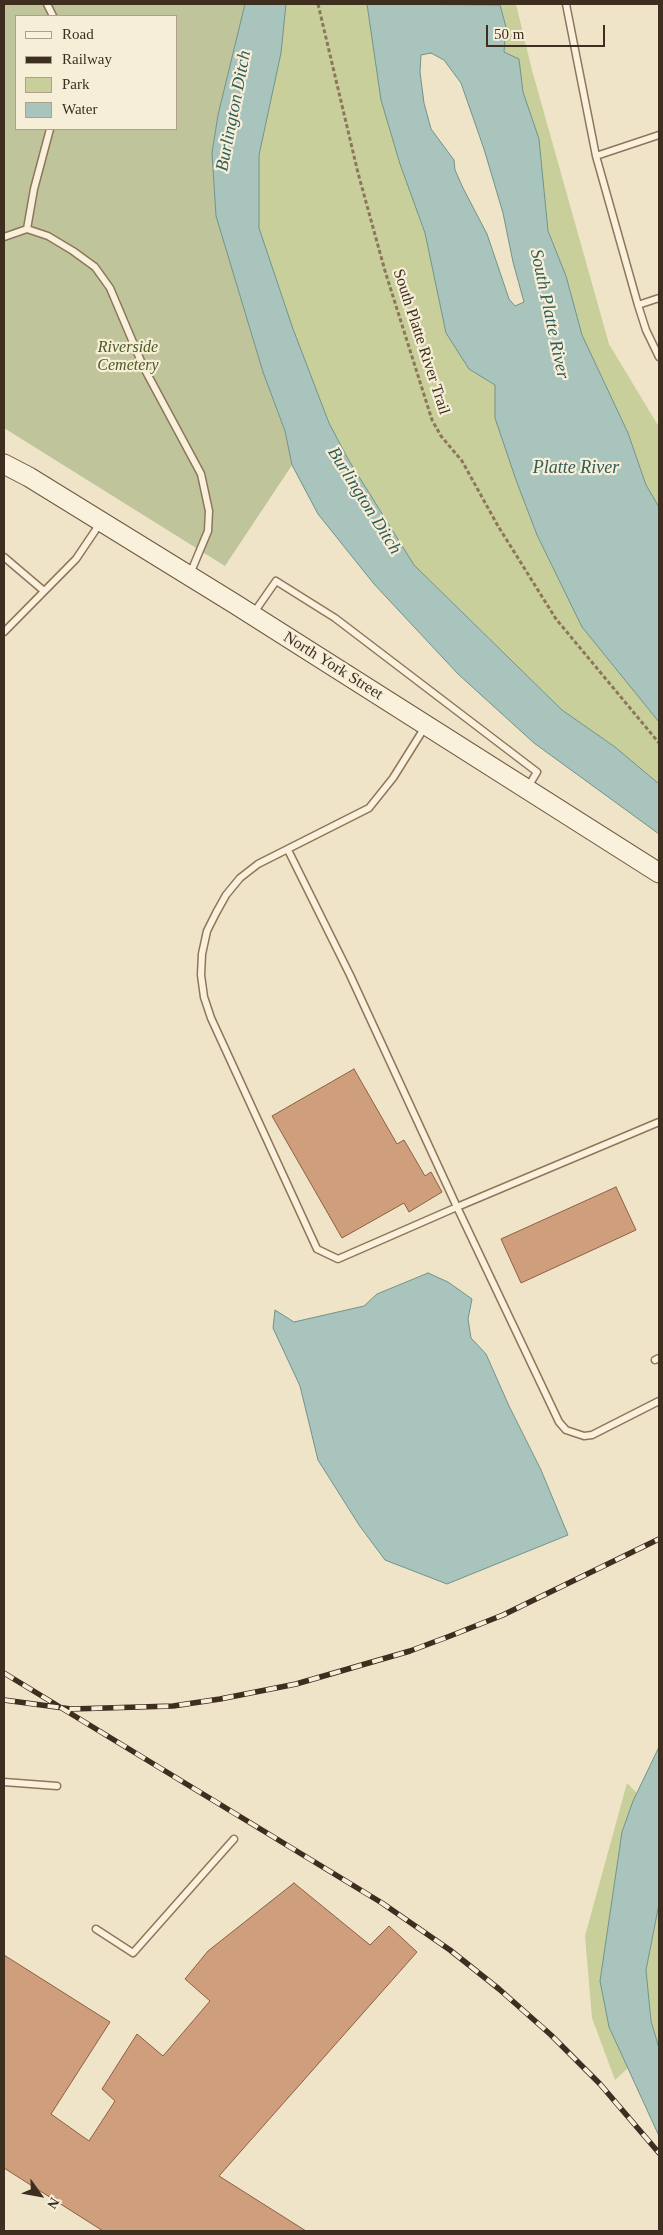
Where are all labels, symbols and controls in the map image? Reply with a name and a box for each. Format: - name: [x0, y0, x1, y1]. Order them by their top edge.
- legend: [15, 15, 178, 130]
- scale bar: [488, 15, 607, 47]
- text: Road: [62, 26, 94, 42]
- text: 50 m: [494, 26, 524, 42]
- water label: Burlington Ditch: [212, 49, 256, 173]
- text: Railway: [62, 51, 112, 67]
- text: Park: [62, 76, 90, 92]
- text: Water: [62, 101, 97, 117]
- water label: South Platte River: [525, 247, 573, 381]
- street label: South Platte River Trail: [388, 267, 454, 417]
- park label: Riverside Cemetery: [97, 338, 159, 376]
- water label: Burlington Ditch: [322, 443, 406, 559]
- water label: Platte River: [533, 457, 619, 479]
- street label: North York Street: [280, 628, 386, 704]
- north arrow: [15, 2170, 65, 2220]
- text: N: [44, 2195, 62, 2211]

